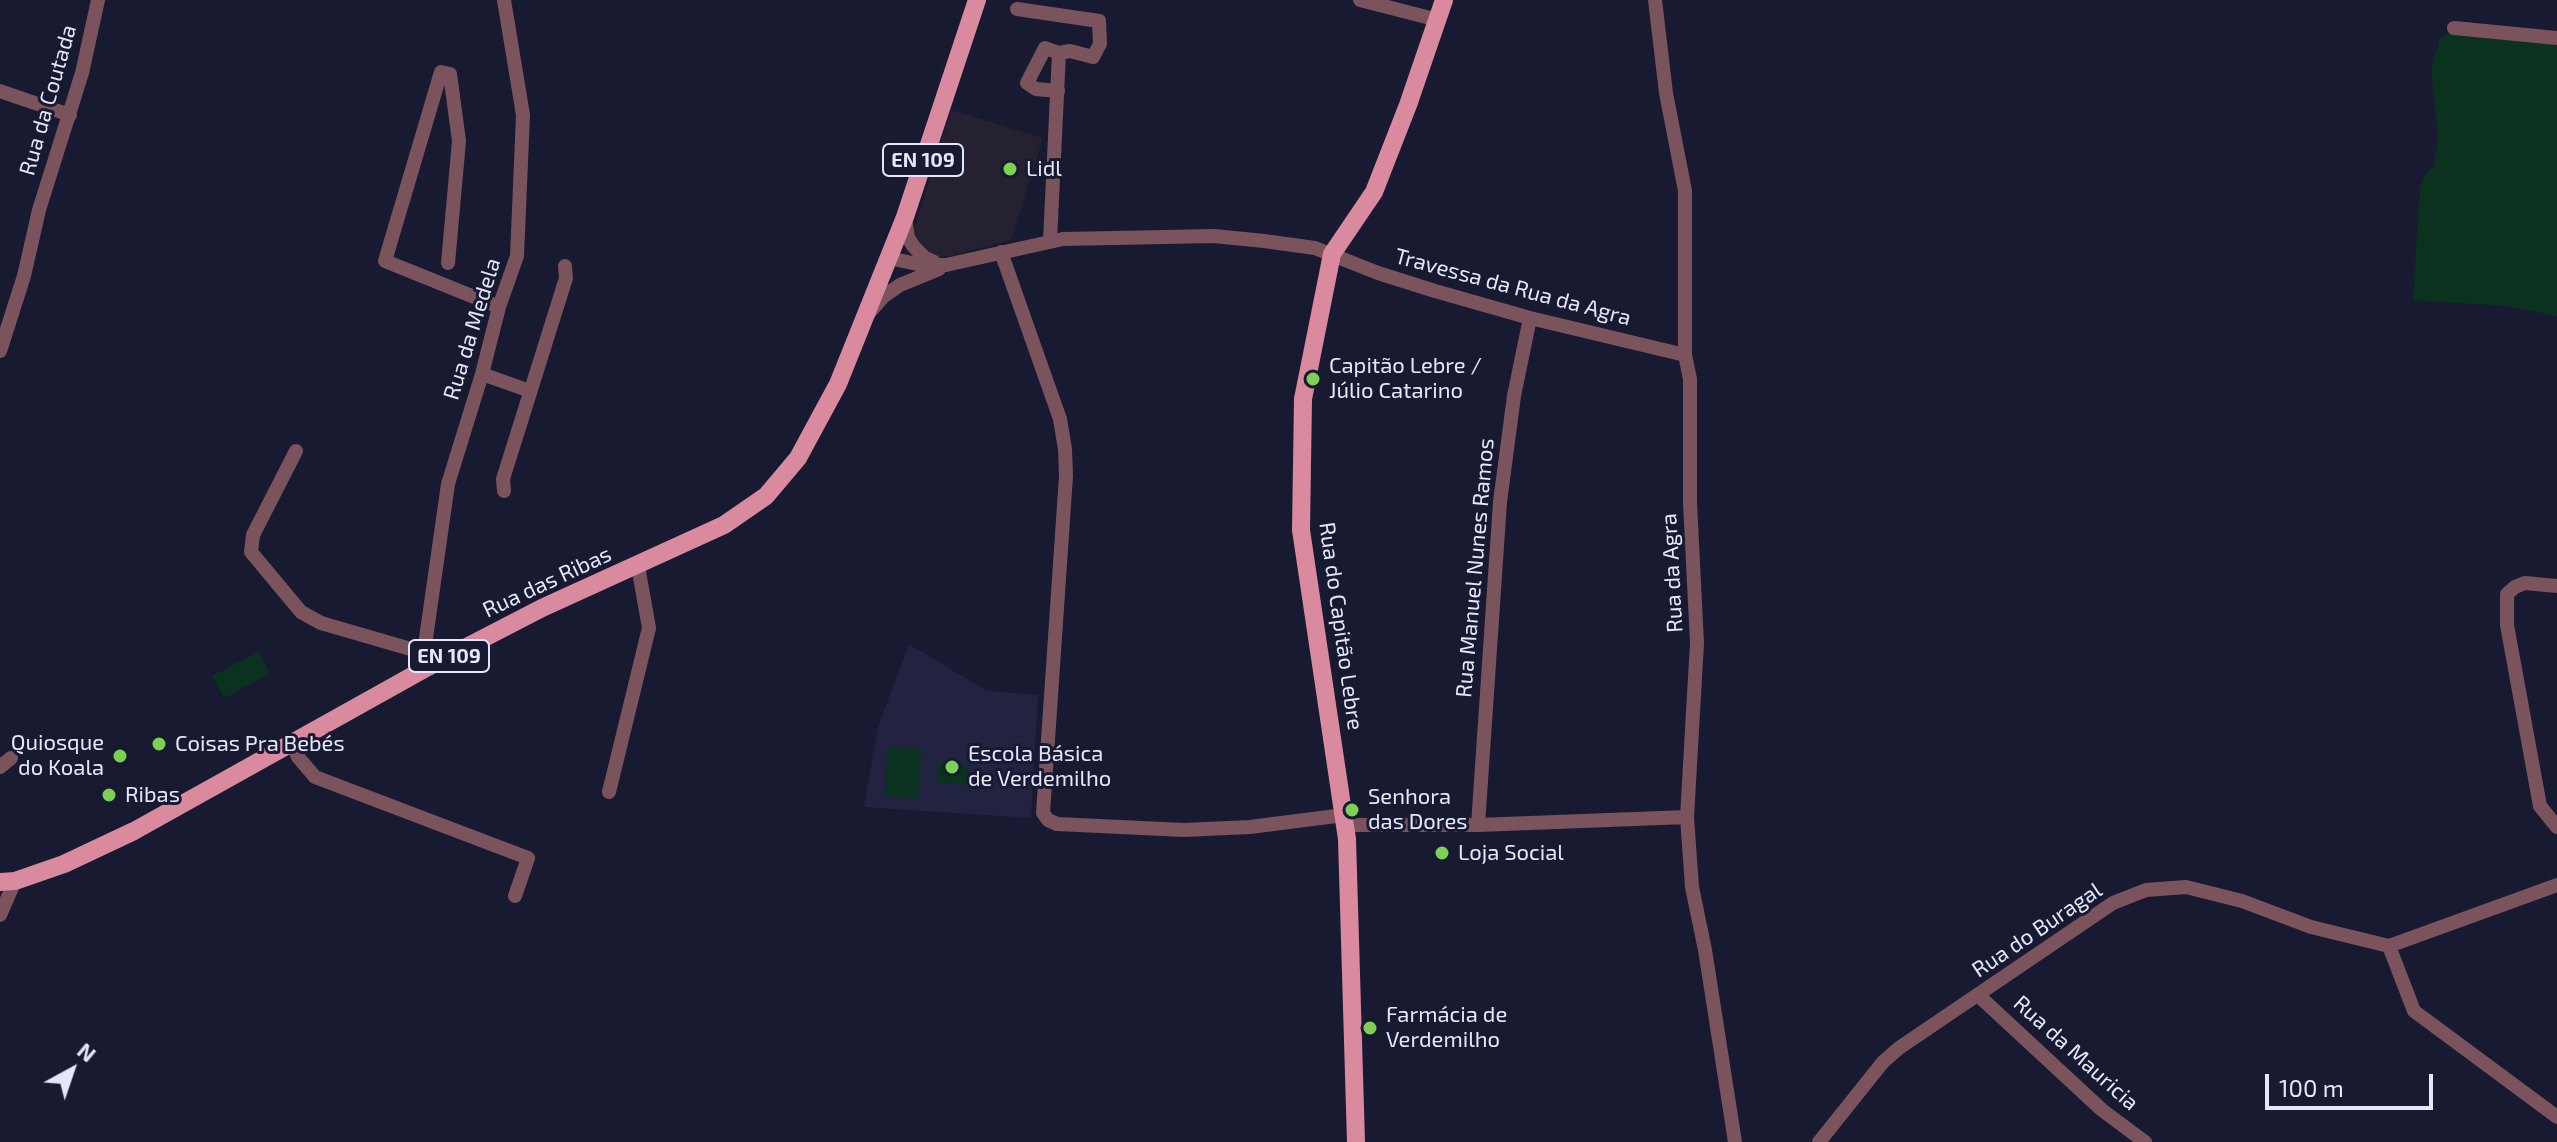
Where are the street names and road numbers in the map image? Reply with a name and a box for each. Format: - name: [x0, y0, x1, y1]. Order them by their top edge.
- street label: Rua da Coutada: [14, 22, 82, 178]
- road number: EN 109: [883, 144, 963, 176]
- street label: Travessa da Rua da Agra: [1392, 243, 1634, 331]
- street label: Rua da Medela: [438, 255, 506, 403]
- street label: Rua Manuel Nunes Ramos: [1451, 437, 1499, 699]
- street label: Rua da Agra: [1656, 513, 1688, 633]
- street label: Rua do Capitão Lebre: [1313, 520, 1369, 732]
- street label: Rua das Ribas: [479, 541, 615, 623]
- road number: EN 109: [409, 640, 489, 672]
- street label: Rua do Buragal: [1967, 877, 2107, 983]
- street label: Rua da Mauricia: [2008, 990, 2144, 1116]

